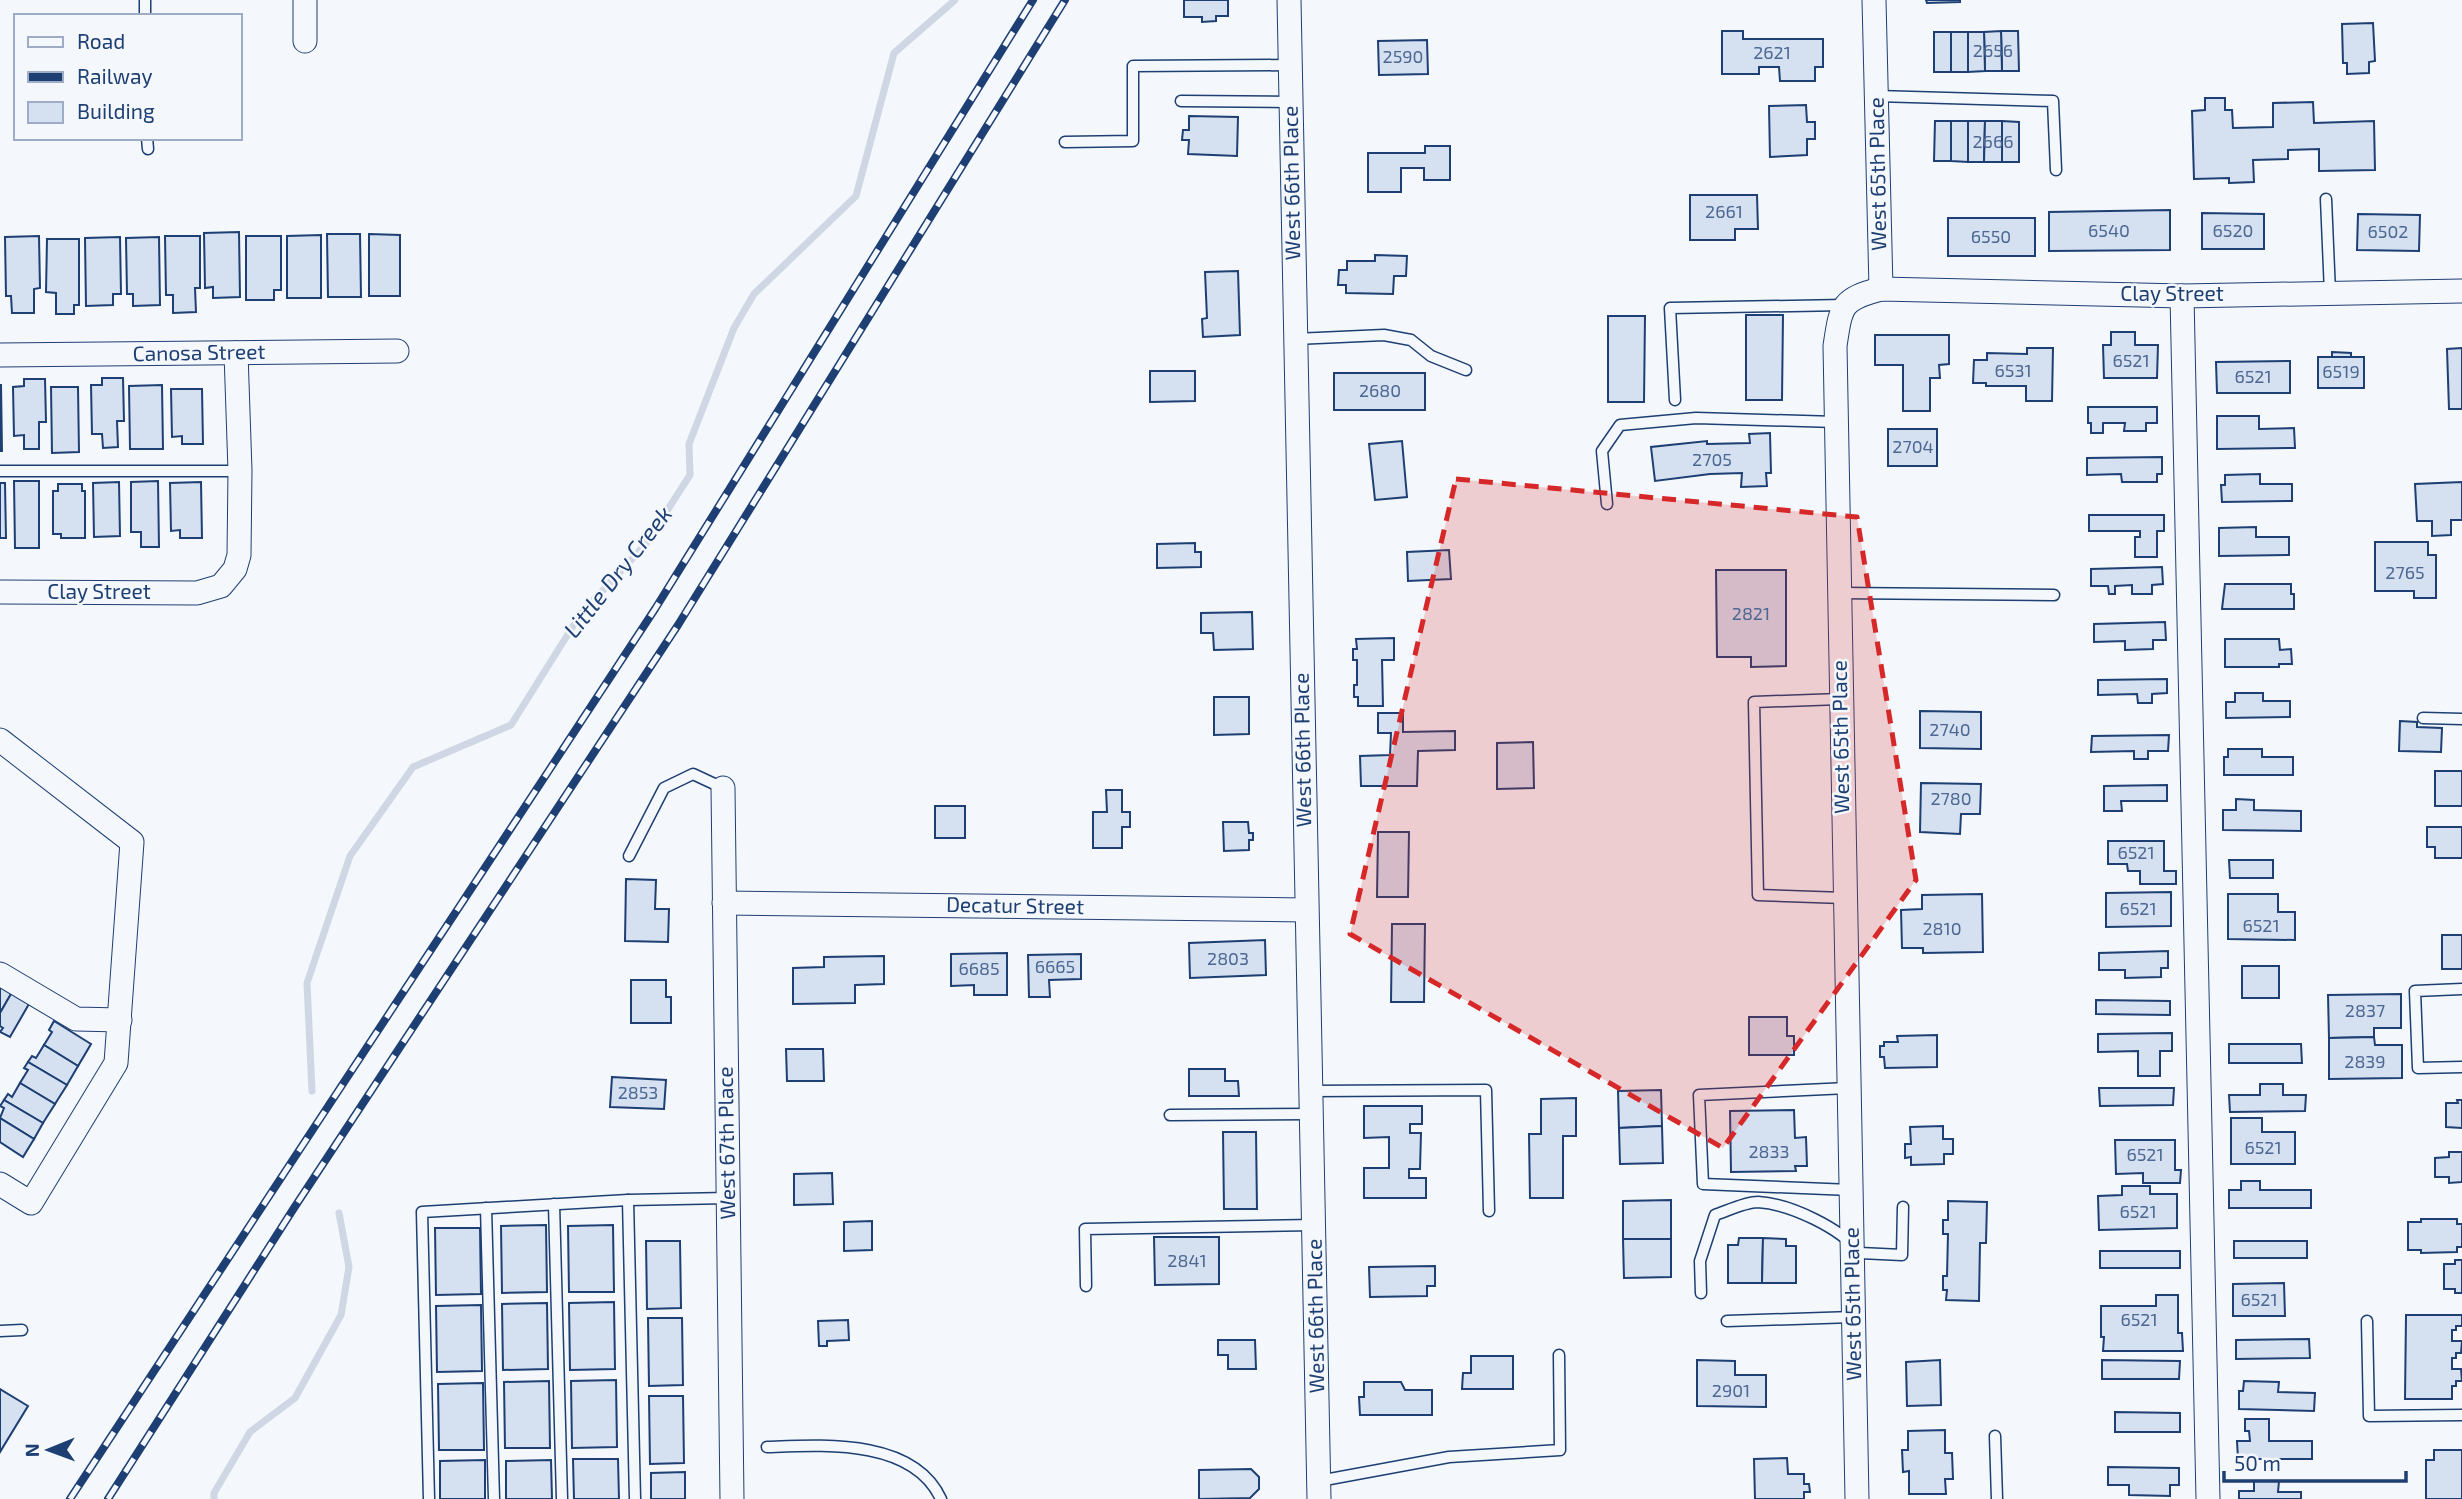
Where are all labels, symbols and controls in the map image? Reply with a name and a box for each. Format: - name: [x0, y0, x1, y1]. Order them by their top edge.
- legend: [14, 14, 242, 140]
- text: Road: [77, 28, 125, 53]
- house number: 2656: [1973, 39, 2013, 61]
- house number: 2621: [1753, 41, 1791, 63]
- house number: 2590: [1383, 45, 1423, 67]
- text: Railway: [77, 63, 153, 88]
- street label: West 65th Place: [1863, 97, 1890, 251]
- text: Building: [77, 98, 155, 123]
- street label: West 66th Place: [1277, 106, 1304, 261]
- house number: 2666: [1972, 130, 2014, 152]
- house number: 2661: [1705, 200, 1743, 222]
- house number: 6540: [2088, 219, 2130, 241]
- house number: 6520: [2213, 219, 2253, 241]
- house number: 6502: [2368, 220, 2408, 242]
- house number: 6550: [1971, 225, 2011, 247]
- street label: Clay Street: [2120, 280, 2224, 305]
- street label: Canosa Street: [132, 338, 266, 365]
- house number: 6521: [2112, 349, 2150, 371]
- house number: 6531: [1994, 359, 2032, 381]
- house number: 6519: [2322, 360, 2360, 382]
- house number: 6521: [2234, 365, 2272, 387]
- house number: 2680: [1359, 379, 1401, 401]
- house number: 2704: [1892, 435, 1934, 457]
- house number: 2705: [1692, 448, 1732, 470]
- water label: Little Dry Creek: [557, 500, 677, 643]
- house number: 2765: [2385, 561, 2425, 583]
- street label: Clay Street: [47, 578, 151, 603]
- house number: 2821: [1732, 602, 1770, 624]
- street label: West 65th Place: [1826, 660, 1853, 814]
- street label: West 66th Place: [1288, 673, 1315, 828]
- house number: 2740: [1929, 718, 1971, 740]
- house number: 2780: [1930, 787, 1972, 809]
- house number: 6521: [2117, 841, 2155, 863]
- street label: Decatur Street: [946, 891, 1084, 918]
- house number: 6521: [2119, 897, 2157, 919]
- house number: 6521: [2242, 914, 2280, 936]
- house number: 2810: [1922, 917, 1962, 939]
- house number: 2803: [1207, 947, 1249, 969]
- house number: 6665: [1035, 955, 1075, 977]
- house number: 6685: [958, 957, 1000, 979]
- house number: 2837: [2345, 999, 2385, 1021]
- house number: 2839: [2344, 1050, 2386, 1072]
- street label: West 67th Place: [712, 1066, 739, 1220]
- house number: 2853: [618, 1081, 658, 1103]
- house number: 6521: [2244, 1136, 2282, 1158]
- house number: 2833: [1748, 1140, 1790, 1162]
- house number: 6521: [2126, 1143, 2164, 1165]
- house number: 6521: [2119, 1200, 2157, 1222]
- street label: West 65th Place: [1838, 1227, 1865, 1381]
- street label: West 66th Place: [1301, 1239, 1328, 1394]
- house number: 2841: [1167, 1249, 1207, 1271]
- house number: 6521: [2240, 1288, 2278, 1310]
- house number: 6521: [2120, 1308, 2158, 1330]
- house number: 2901: [1712, 1379, 1750, 1401]
- north arrow: [14, 1415, 84, 1485]
- scale bar: [2224, 1440, 2406, 1484]
- text: N: [20, 1443, 43, 1457]
- text: 50 m: [2234, 1450, 2281, 1475]

